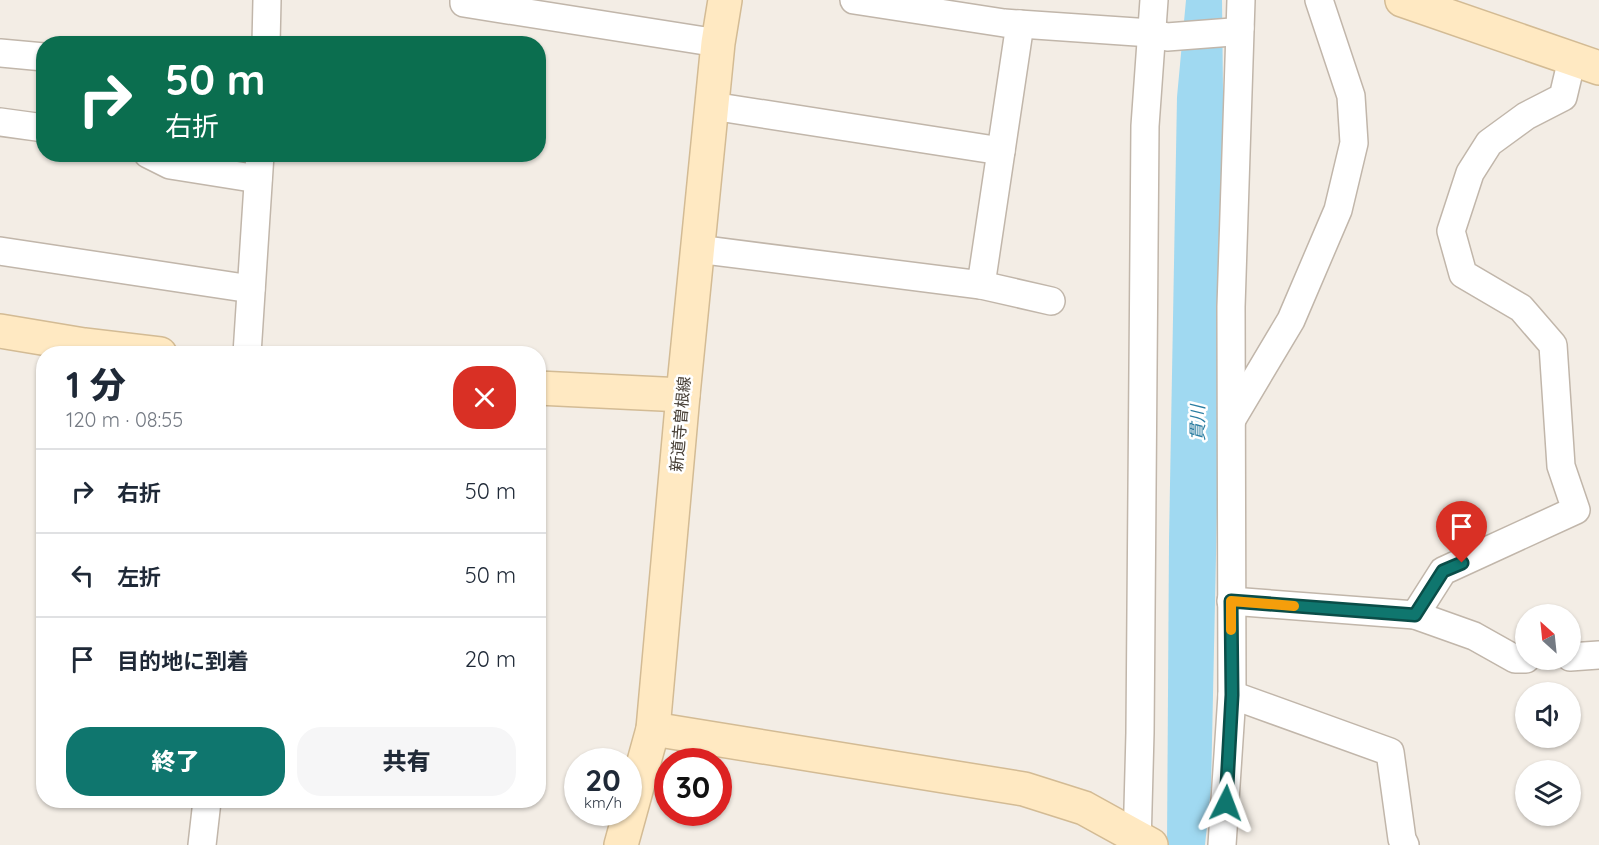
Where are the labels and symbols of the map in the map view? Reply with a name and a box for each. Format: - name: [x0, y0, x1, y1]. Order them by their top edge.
- street label: 新道寺曽根線: [666, 375, 694, 473]
- water label: 貫川: [1186, 403, 1209, 441]
- pin: [1436, 501, 1487, 563]
- north arrow: [1515, 604, 1581, 670]
- speed limit sign: 30: [654, 748, 732, 826]
- position arrow: [1194, 771, 1258, 835]

